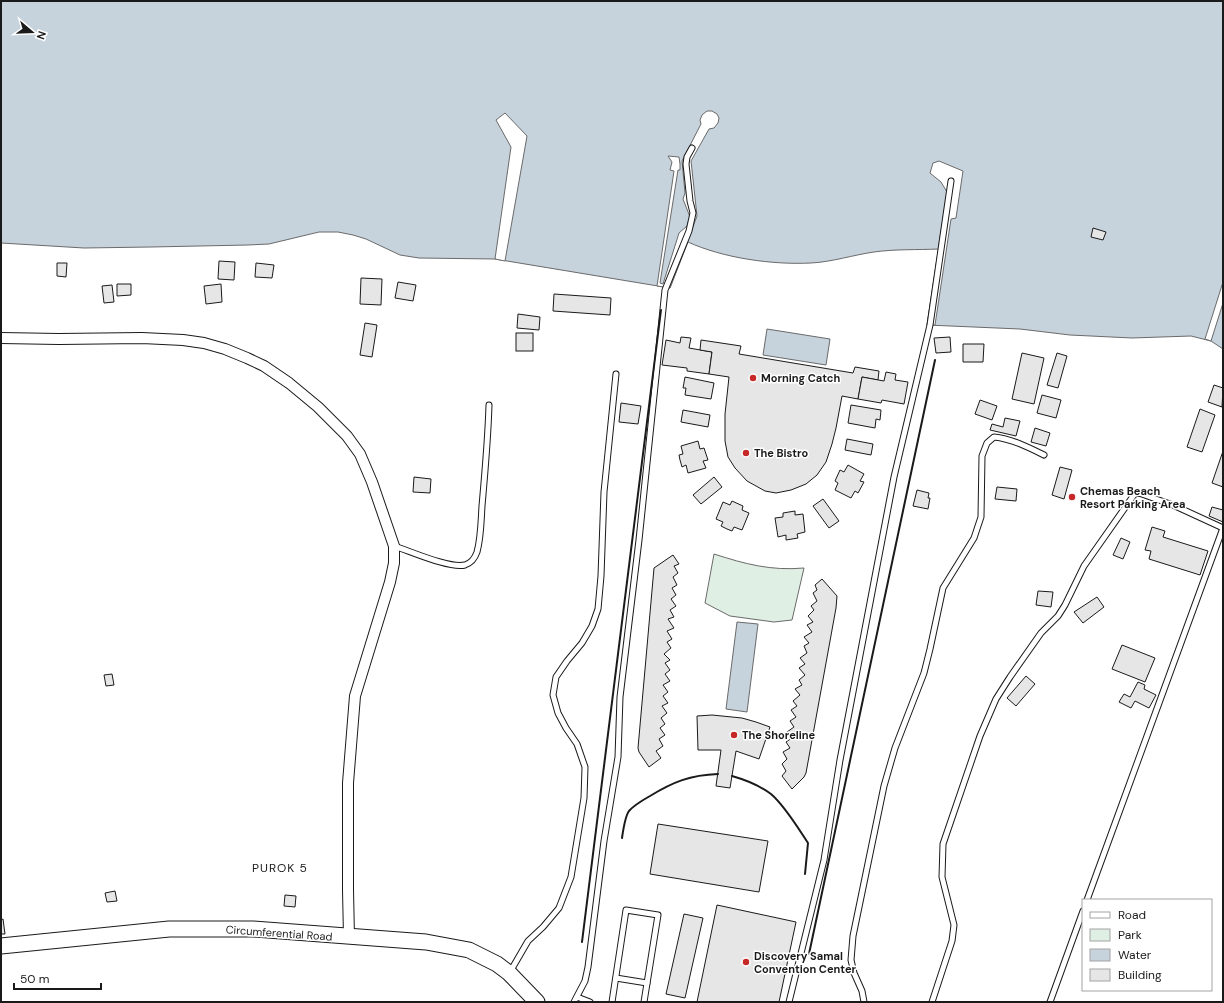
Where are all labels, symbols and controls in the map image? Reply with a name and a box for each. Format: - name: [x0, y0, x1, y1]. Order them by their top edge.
- north arrow: [12, 12, 52, 52]
- text: N: [34, 29, 49, 41]
- place label: Morning Catch: [761, 371, 840, 385]
- marker: Morning Catch: [748, 373, 758, 383]
- place label: The Bistro: [754, 446, 808, 460]
- marker: The Bistro: [741, 448, 751, 458]
- place label: Chemas Beach Resort Parking Area: [1080, 484, 1186, 511]
- marker: Chemas Beach Resort Parking Area: [1067, 492, 1077, 502]
- place label: The Shoreline: [742, 728, 815, 742]
- marker: The Shoreline: [729, 730, 739, 740]
- district label: PUROK 5: [252, 860, 308, 876]
- legend: [1082, 899, 1212, 991]
- text: Road: [1118, 907, 1146, 923]
- street label: Circumferential Road: [225, 922, 333, 944]
- text: Park: [1118, 927, 1142, 943]
- text: Water: [1118, 947, 1152, 963]
- place label: Discovery Samal Convention Center: [754, 949, 857, 976]
- marker: Discovery Samal Convention Center: [741, 957, 751, 967]
- scale bar: [14, 965, 101, 991]
- text: Building: [1118, 967, 1162, 983]
- text: 50 m: [20, 971, 49, 987]

